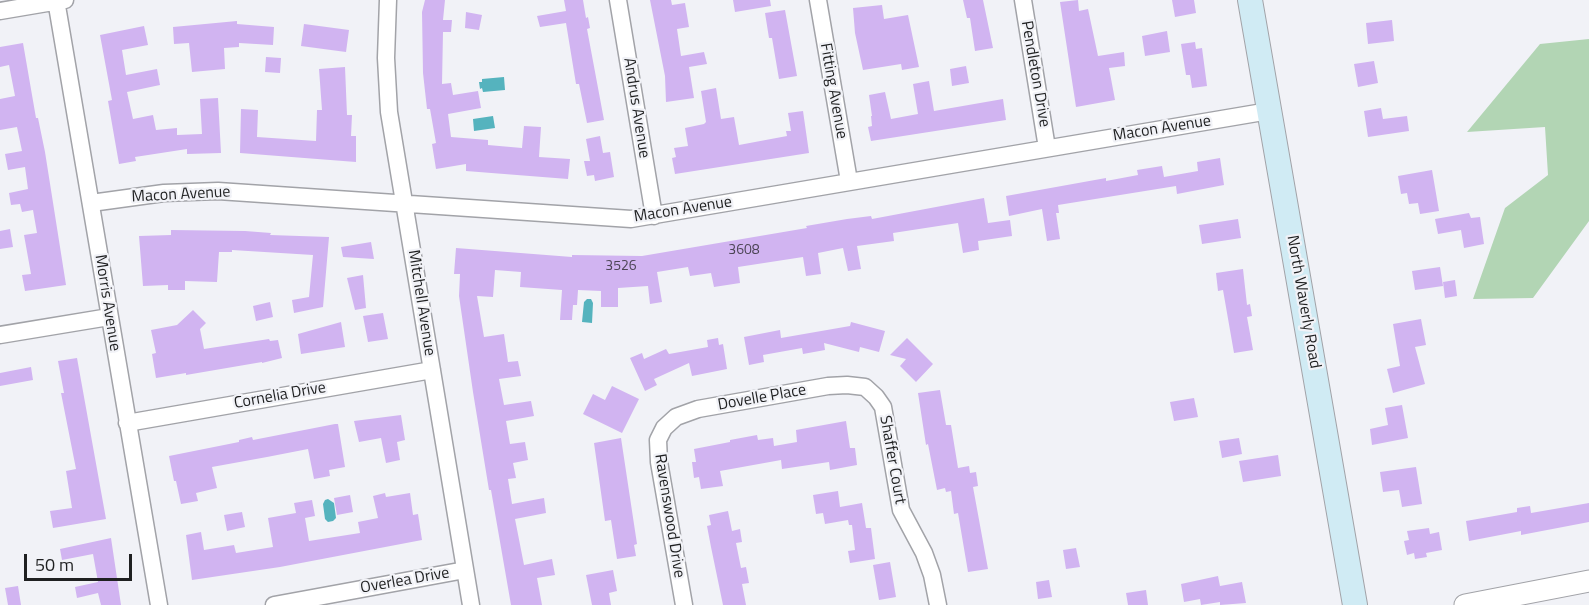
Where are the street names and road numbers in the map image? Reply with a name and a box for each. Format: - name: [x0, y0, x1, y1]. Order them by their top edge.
- street label: Pendleton Drive: [1016, 19, 1054, 129]
- street label: Fitting Avenue: [815, 42, 851, 140]
- street label: Andrus Avenue: [619, 56, 653, 160]
- street label: Macon Avenue: [1112, 112, 1212, 146]
- street label: Macon Avenue: [131, 183, 231, 207]
- street label: Macon Avenue: [633, 193, 733, 227]
- street label: North Waverly Road: [1282, 234, 1324, 370]
- street label: Mitchell Avenue: [403, 249, 439, 357]
- street label: Morris Avenue: [90, 253, 124, 353]
- street label: Cornelia Drive: [233, 378, 327, 414]
- street label: Dovelle Place: [716, 381, 808, 415]
- street label: Shaffer Court: [875, 414, 909, 506]
- street label: Ravenswood Drive: [650, 453, 688, 579]
- street label: Overlea Drive: [359, 564, 451, 598]

